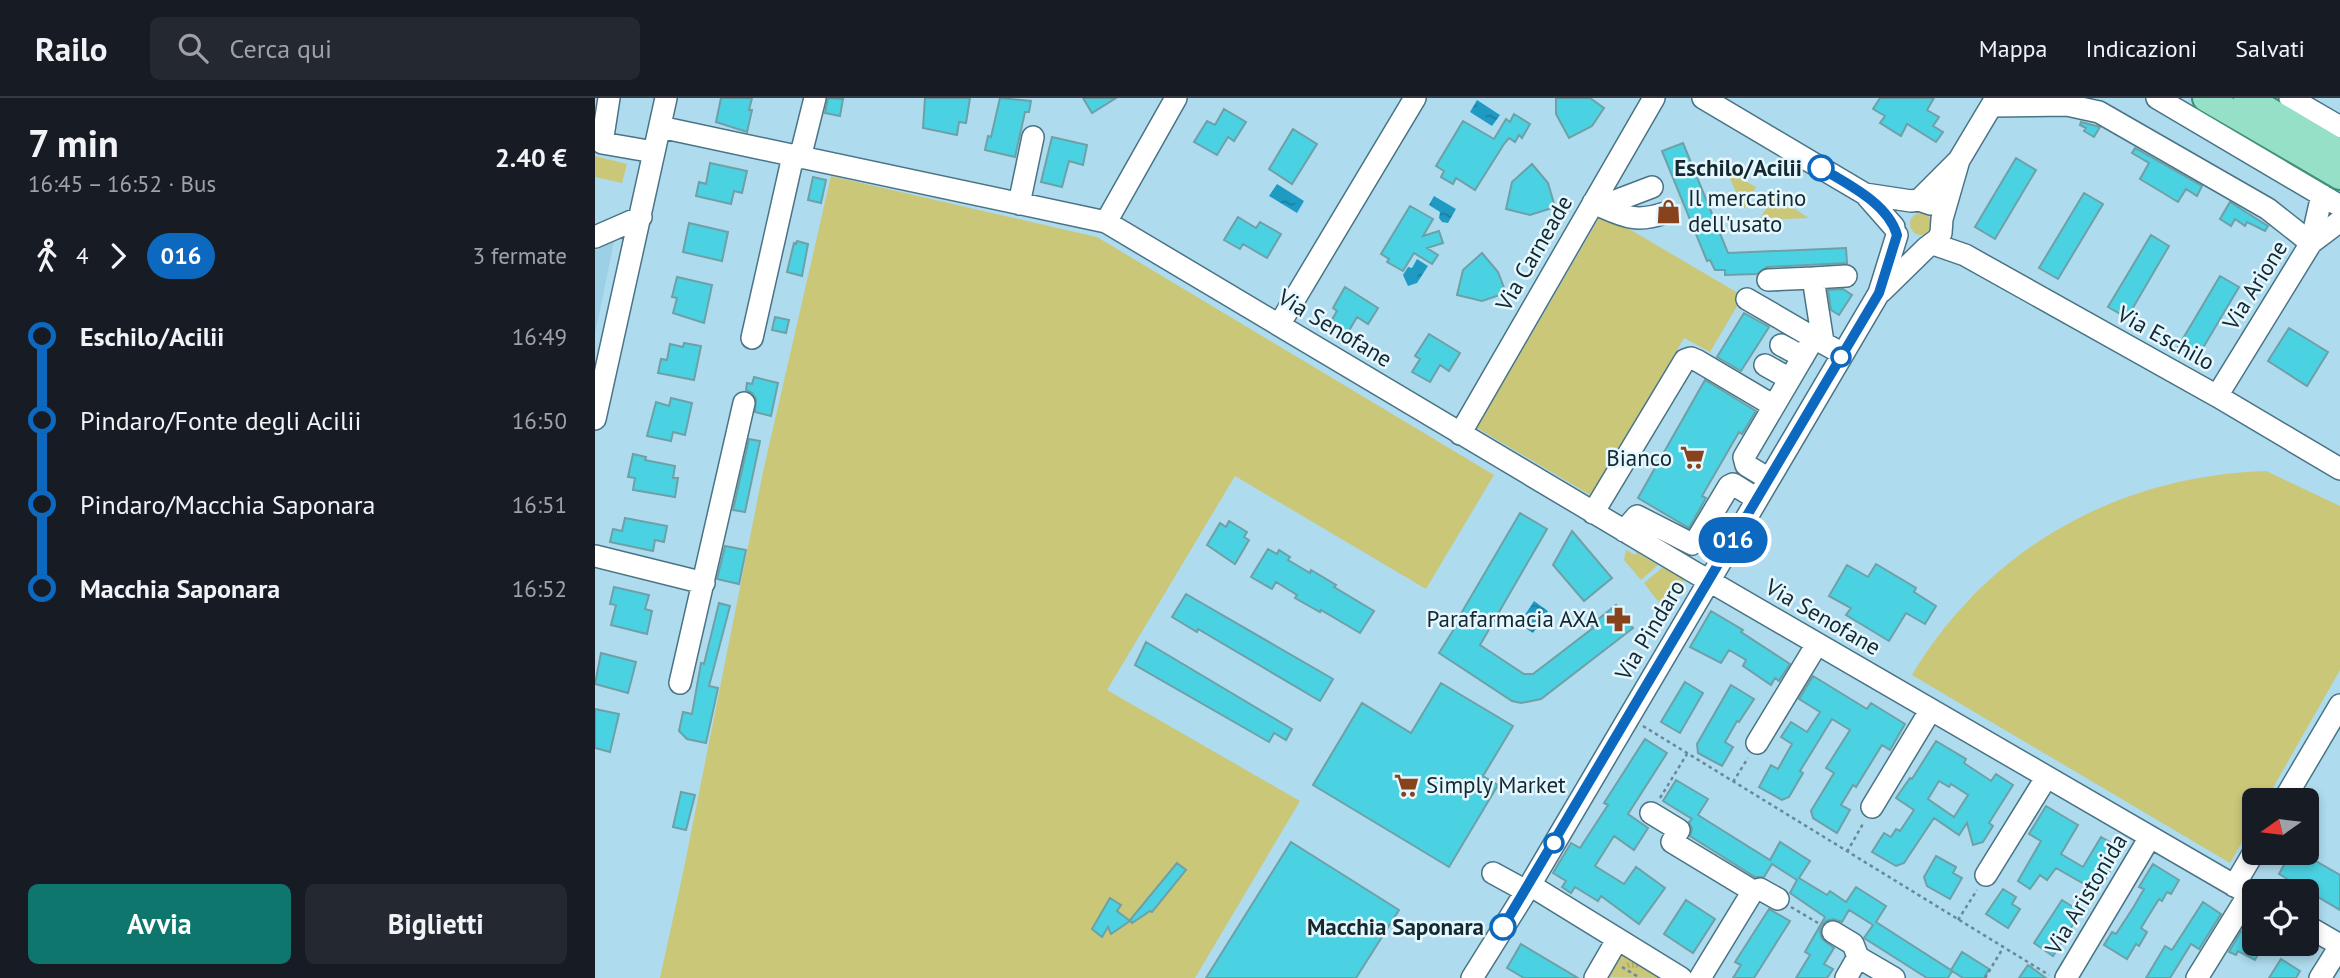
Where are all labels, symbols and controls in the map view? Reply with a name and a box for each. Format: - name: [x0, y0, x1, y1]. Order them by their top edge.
- search box: [150, 17, 640, 80]
- text: Railo: [35, 27, 108, 70]
- icon: search: [174, 29, 212, 67]
- text: Cerca qui: [230, 32, 332, 65]
- text: Mappa: [1979, 33, 2048, 64]
- text: Indicazioni: [2086, 33, 2197, 64]
- text: Salvati: [2235, 33, 2305, 64]
- text: 7 min: [28, 118, 119, 167]
- text: 2.40 €: [495, 141, 567, 174]
- place label: Eschilo/Acilii: [1674, 153, 1802, 182]
- marker: Eschilo/Acilii: [1808, 155, 1834, 181]
- text: 16:45 – 16:52 · Bus: [28, 169, 216, 198]
- place label: Il mercatino dell'usato: [1688, 183, 1806, 238]
- street label: Via Carneade: [1488, 190, 1578, 317]
- shop icon: Il mercatino dell'usato: [1654, 197, 1682, 225]
- street label: Via Arione: [2215, 235, 2293, 336]
- icon: walk: [28, 237, 66, 275]
- icon: forward: [99, 237, 137, 275]
- text: 016: [161, 240, 201, 271]
- text: 4: [76, 241, 89, 270]
- text: 3 fermate: [472, 241, 567, 270]
- street label: Via Senofane: [1272, 282, 1398, 373]
- street label: Via Eschilo: [2112, 298, 2220, 376]
- text: Eschilo/Acilii: [80, 320, 224, 353]
- text: 16:49: [512, 322, 567, 351]
- unlabelled marker: [1831, 347, 1851, 367]
- text: Pindaro/Fonte degli Acilii: [80, 404, 362, 437]
- text: 16:50: [512, 406, 567, 435]
- place label: Bianco: [1606, 443, 1672, 472]
- supermarket icon: Bianco: [1678, 444, 1706, 472]
- text: Pindaro/Macchia Saponara: [80, 488, 376, 521]
- text: 16:51: [512, 490, 567, 519]
- line badge: 016: [1693, 517, 1773, 563]
- text: 016: [1713, 524, 1753, 555]
- street label: Via Senofane: [1760, 571, 1886, 661]
- text: Macchia Saponara: [80, 572, 280, 605]
- text: 16:52: [512, 574, 567, 603]
- street label: Via Pindaro: [1608, 574, 1691, 686]
- place label: Parafarmacia AXA: [1427, 604, 1600, 633]
- pharmacy icon: Parafarmacia AXA: [1605, 605, 1633, 633]
- place label: Simply Market: [1426, 770, 1566, 799]
- supermarket icon: Simply Market: [1392, 771, 1420, 799]
- north arrow: [2242, 788, 2319, 864]
- map controls: [2242, 788, 2319, 956]
- street label: Via Aristonida: [2038, 828, 2133, 960]
- unlabelled marker: [1544, 833, 1564, 853]
- button: locate: [2242, 879, 2319, 956]
- button: Avvia: [28, 884, 291, 964]
- button: Biglietti: [305, 884, 567, 964]
- place label: Macchia Saponara: [1307, 912, 1484, 941]
- marker: Macchia Saponara: [1490, 914, 1516, 940]

